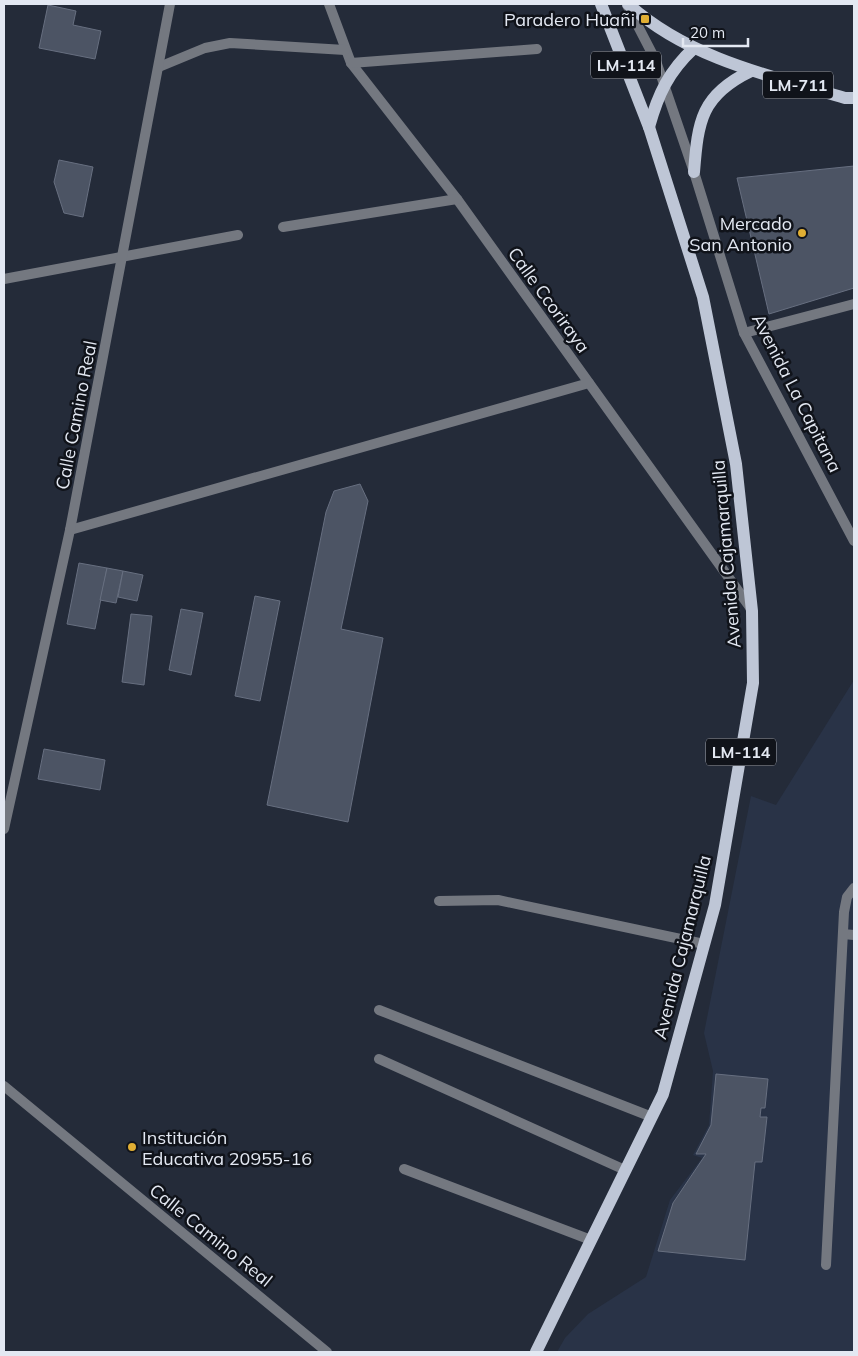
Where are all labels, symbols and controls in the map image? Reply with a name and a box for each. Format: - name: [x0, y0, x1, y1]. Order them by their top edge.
- place label: Paradero Huañi: [504, 8, 635, 31]
- marker: Paradero Huañi: [639, 13, 651, 25]
- scale bar: [683, 15, 748, 47]
- text: 20 m: [690, 23, 725, 42]
- road number: LM-114: [591, 52, 661, 78]
- road number: LM-711: [763, 72, 833, 98]
- place label: Mercado San Antonio: [689, 212, 792, 256]
- marker: Mercado San Antonio: [796, 227, 808, 239]
- street label: Calle Ccoriraya: [503, 243, 595, 357]
- street label: Avenida La Capitana: [747, 310, 847, 476]
- street label: Calle Camino Real: [50, 338, 102, 492]
- street label: Avenida Cajamarquilla: [706, 459, 746, 649]
- road number: LM-114: [706, 739, 776, 766]
- street label: Avenida Cajamarquilla: [648, 853, 716, 1041]
- place label: Institución Educativa 20955-16: [142, 1126, 312, 1170]
- marker: Institución Educativa 20955-16: [126, 1141, 138, 1153]
- street label: Calle Camino Real: [145, 1178, 277, 1292]

